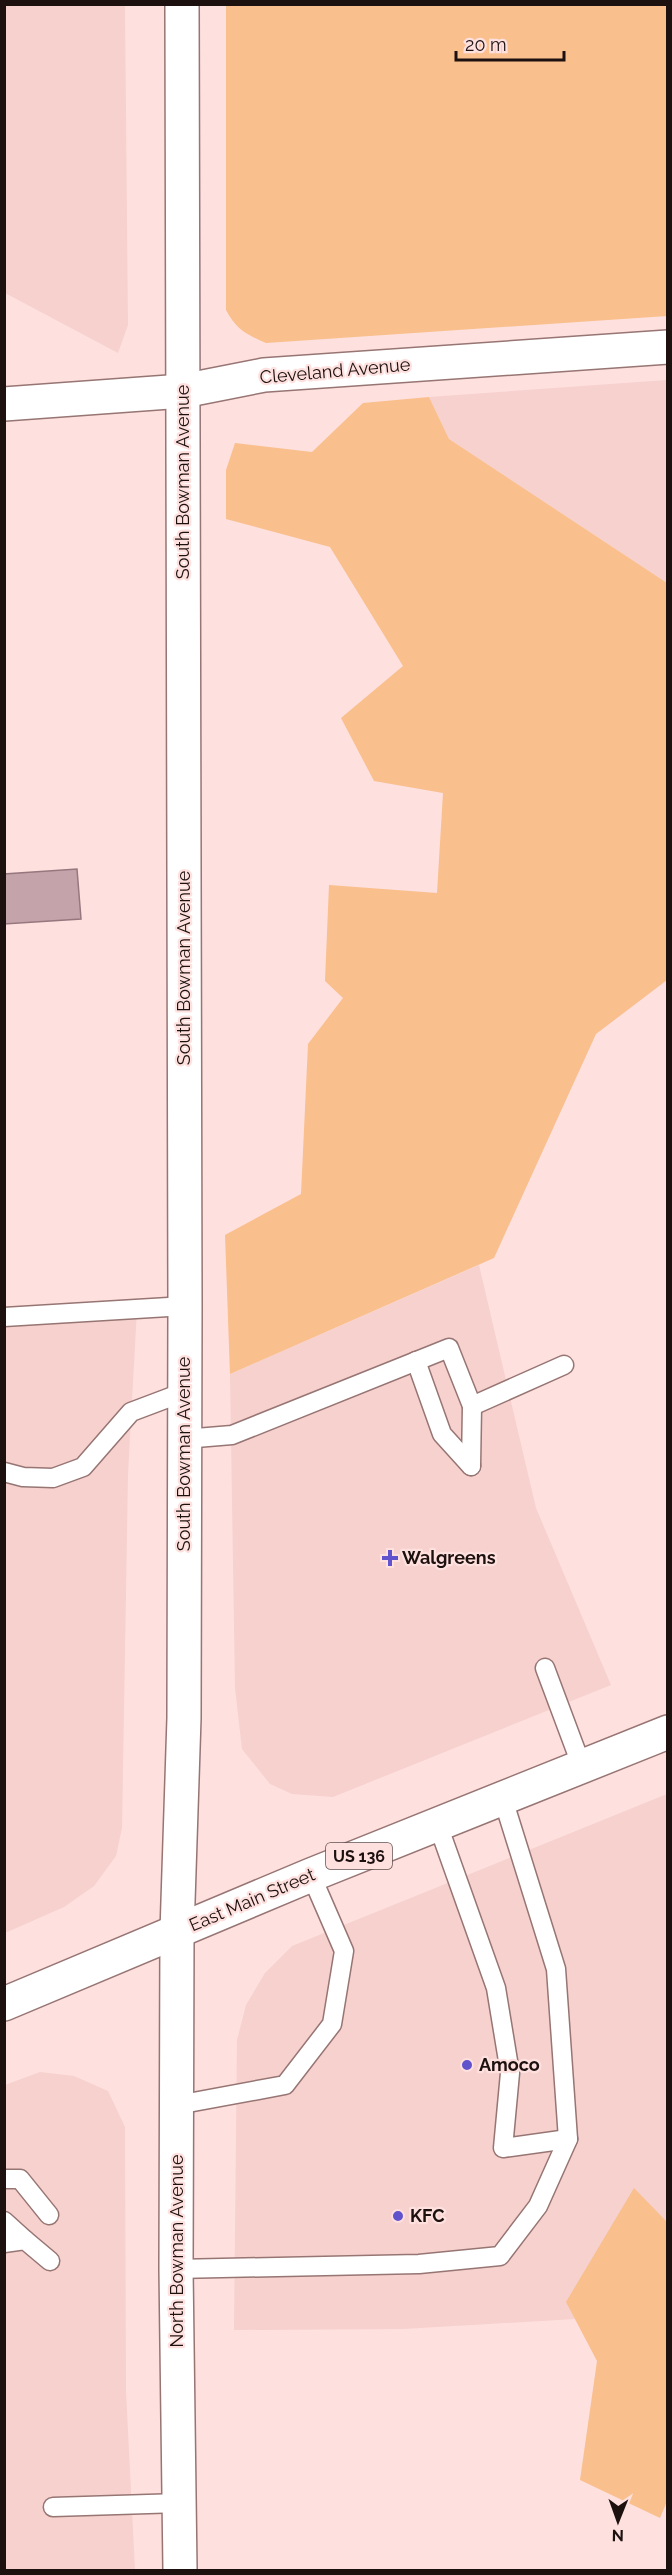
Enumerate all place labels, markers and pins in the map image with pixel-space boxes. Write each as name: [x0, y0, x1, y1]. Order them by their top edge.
place label: Walgreens: [402, 1547, 496, 1568]
marker: Walgreens: [383, 1551, 397, 1565]
place label: Amoco: [479, 2054, 540, 2075]
marker: Amoco: [460, 2058, 474, 2072]
place label: KFC: [410, 2205, 445, 2226]
marker: KFC: [391, 2209, 405, 2223]

